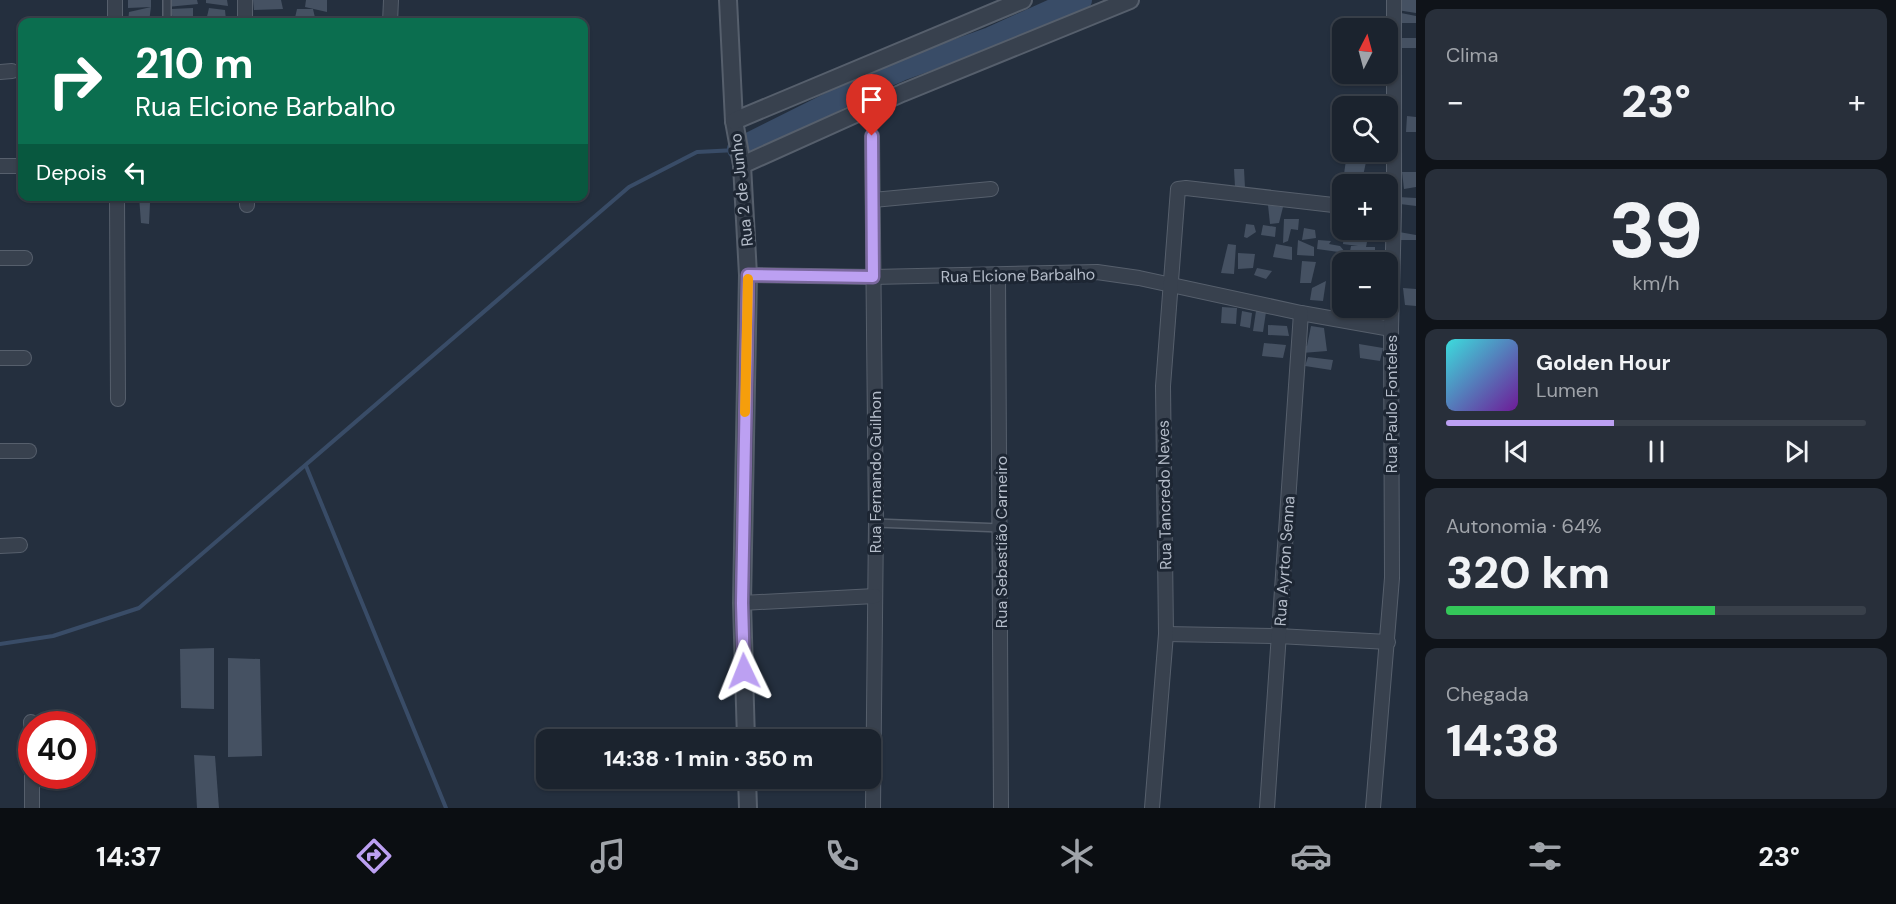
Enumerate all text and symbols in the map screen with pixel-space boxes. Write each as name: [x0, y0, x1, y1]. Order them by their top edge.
north arrow: [1332, 18, 1398, 84]
map controls: [1332, 18, 1398, 318]
text: 210 m: [135, 36, 253, 91]
icon: right: [36, 42, 114, 120]
text: Clima: [1446, 42, 1498, 68]
text: 23°: [1621, 72, 1691, 131]
pin: [846, 74, 897, 136]
text: −: [1446, 80, 1464, 123]
text: +: [1848, 80, 1866, 123]
icon: arrive: [855, 83, 888, 116]
text: Rua Elcione Barbalho: [135, 89, 396, 124]
button: search: [1332, 96, 1398, 162]
street label: Rua 2 de Junho: [725, 132, 758, 248]
icon: left: [119, 156, 152, 189]
text: Depois: [36, 158, 107, 187]
button: +: [1332, 174, 1398, 240]
text: 39: [1609, 180, 1703, 281]
button: −: [1332, 252, 1398, 318]
street label: Rua Elcione Barbalho: [941, 264, 1095, 287]
text: km/h: [1632, 270, 1680, 296]
street label: Rua Paulo Fonteles: [1381, 335, 1402, 473]
text: Golden Hour: [1536, 348, 1671, 377]
text: Lumen: [1536, 377, 1599, 403]
street label: Rua Fernando Guilhon: [865, 391, 886, 553]
street label: Rua Tancredo Neves: [1153, 420, 1176, 570]
icon: previous: [1500, 435, 1533, 468]
icon: pause: [1640, 435, 1673, 468]
icon: next: [1780, 435, 1813, 468]
street label: Rua Sebastião Carneiro: [991, 456, 1012, 628]
street label: Rua Ayrton Senna: [1269, 495, 1300, 627]
text: Autonomia · 64%: [1446, 513, 1602, 539]
text: 320 km: [1446, 543, 1610, 602]
position arrow: [712, 639, 776, 703]
text: Chegada: [1446, 681, 1529, 707]
speed limit sign: 40: [18, 711, 96, 789]
text: 14:38: [1446, 711, 1560, 770]
text: 14:38 · 1 min · 350 m: [604, 744, 813, 773]
icon: directions: [353, 835, 395, 877]
icon: music: [587, 835, 629, 877]
icon: phone: [821, 835, 863, 877]
icon: climate: [1056, 835, 1098, 877]
icon: car: [1290, 835, 1332, 877]
icon: filters: [1524, 835, 1566, 877]
text: 14:37: [96, 839, 161, 874]
text: 23°: [1758, 839, 1800, 874]

